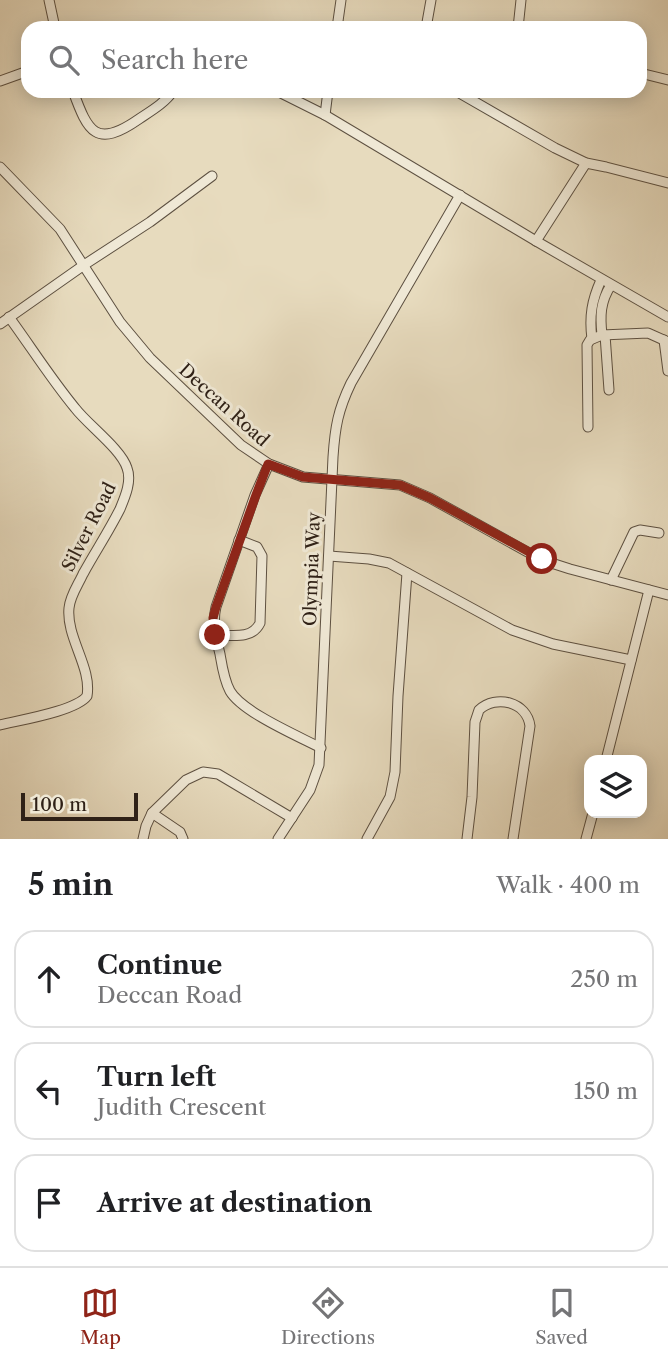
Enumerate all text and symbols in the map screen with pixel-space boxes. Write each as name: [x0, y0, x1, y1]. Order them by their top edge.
search box: [21, 21, 647, 98]
icon: search: [45, 41, 83, 79]
text: Search here: [101, 44, 248, 76]
street label: Deccan Road: [174, 359, 274, 451]
street label: Silver Road: [57, 479, 121, 575]
street label: Olympia Way: [299, 511, 325, 626]
route start: [526, 543, 557, 574]
route end: [199, 619, 230, 650]
map controls: [584, 755, 647, 818]
button: layers: [584, 755, 647, 818]
scale bar: [21, 790, 138, 822]
text: 100 m: [32, 793, 87, 816]
text: 5 min: [28, 866, 113, 903]
text: Walk · 400 m: [496, 871, 640, 899]
text: Continue: [97, 949, 222, 981]
icon: ahead: [30, 960, 68, 998]
text: 250 m: [570, 965, 638, 993]
text: Deccan Road: [97, 981, 242, 1009]
text: Turn left: [97, 1061, 216, 1093]
icon: left: [30, 1072, 68, 1110]
text: 150 m: [574, 1077, 638, 1105]
text: Judith Crescent: [97, 1093, 266, 1121]
icon: arrive: [30, 1184, 68, 1222]
text: Arrive at destination: [97, 1187, 372, 1219]
tab: Map: [80, 1284, 121, 1349]
tab: Directions: [281, 1284, 375, 1349]
tab: Saved: [535, 1284, 588, 1349]

